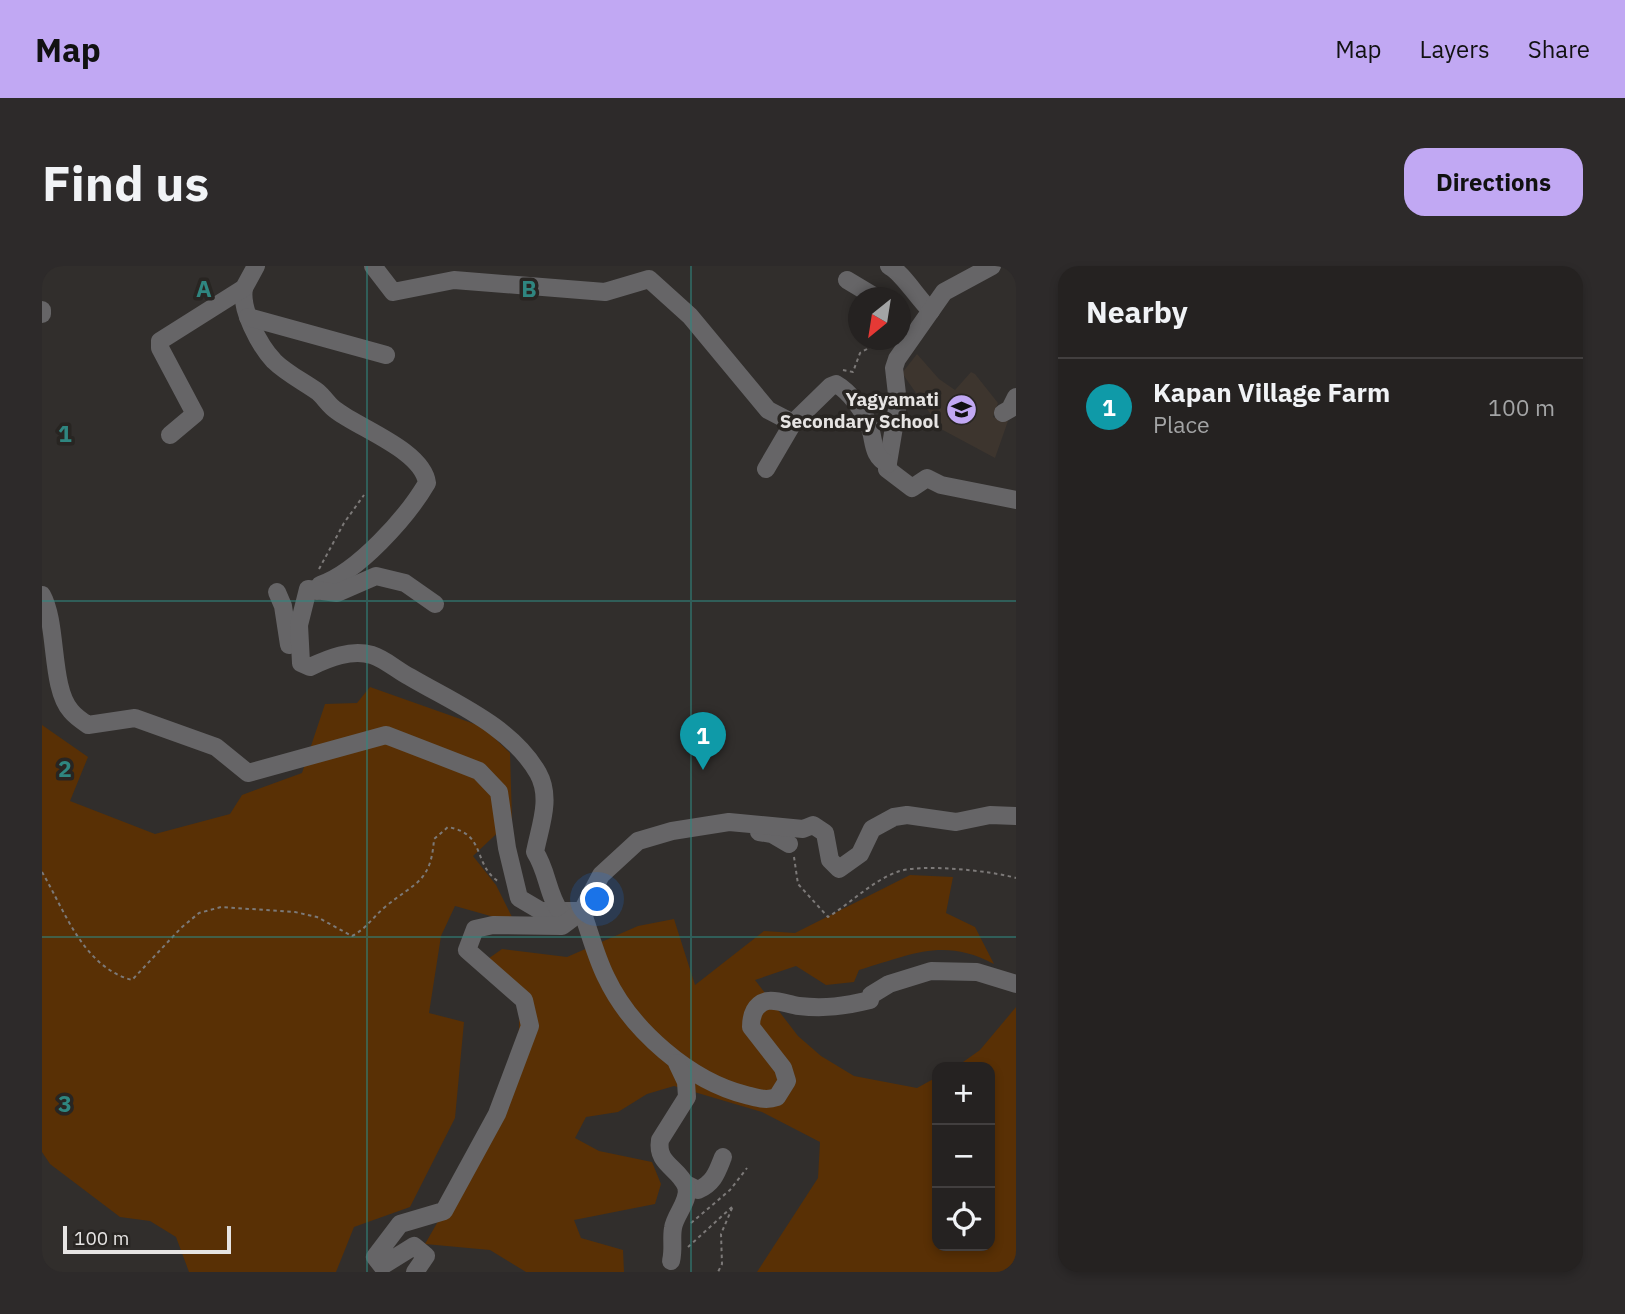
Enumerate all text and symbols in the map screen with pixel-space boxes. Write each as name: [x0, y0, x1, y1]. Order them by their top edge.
text: Map: [35, 28, 101, 71]
text: Map: [1335, 33, 1382, 65]
text: Layers: [1420, 33, 1490, 65]
text: Share: [1528, 33, 1590, 65]
button: Directions: [1404, 148, 1583, 216]
text: Find us: [42, 151, 209, 214]
text: A: [196, 273, 212, 303]
text: B: [521, 273, 537, 303]
north arrow: [848, 287, 911, 350]
text: Nearby: [1086, 292, 1188, 331]
text: Kapan Village Farm: [1153, 375, 1390, 409]
place label: Yagyamati Secondary School: [780, 387, 939, 433]
text: 1: [1102, 392, 1116, 422]
text: 100 m: [1488, 392, 1555, 422]
school or university icon: Yagyamati Secondary School: [945, 393, 979, 427]
text: Place: [1153, 409, 1210, 439]
text: 1: [58, 418, 72, 448]
pin: 1: [680, 712, 726, 770]
text: 2: [58, 753, 72, 783]
your location: [580, 882, 614, 916]
map controls: [932, 1062, 995, 1251]
button: +: [932, 1062, 995, 1125]
text: 3: [58, 1088, 72, 1118]
button: −: [932, 1125, 995, 1188]
button: locate: [932, 1188, 995, 1251]
scale bar: [63, 1223, 231, 1255]
text: 100 m: [74, 1226, 129, 1250]

